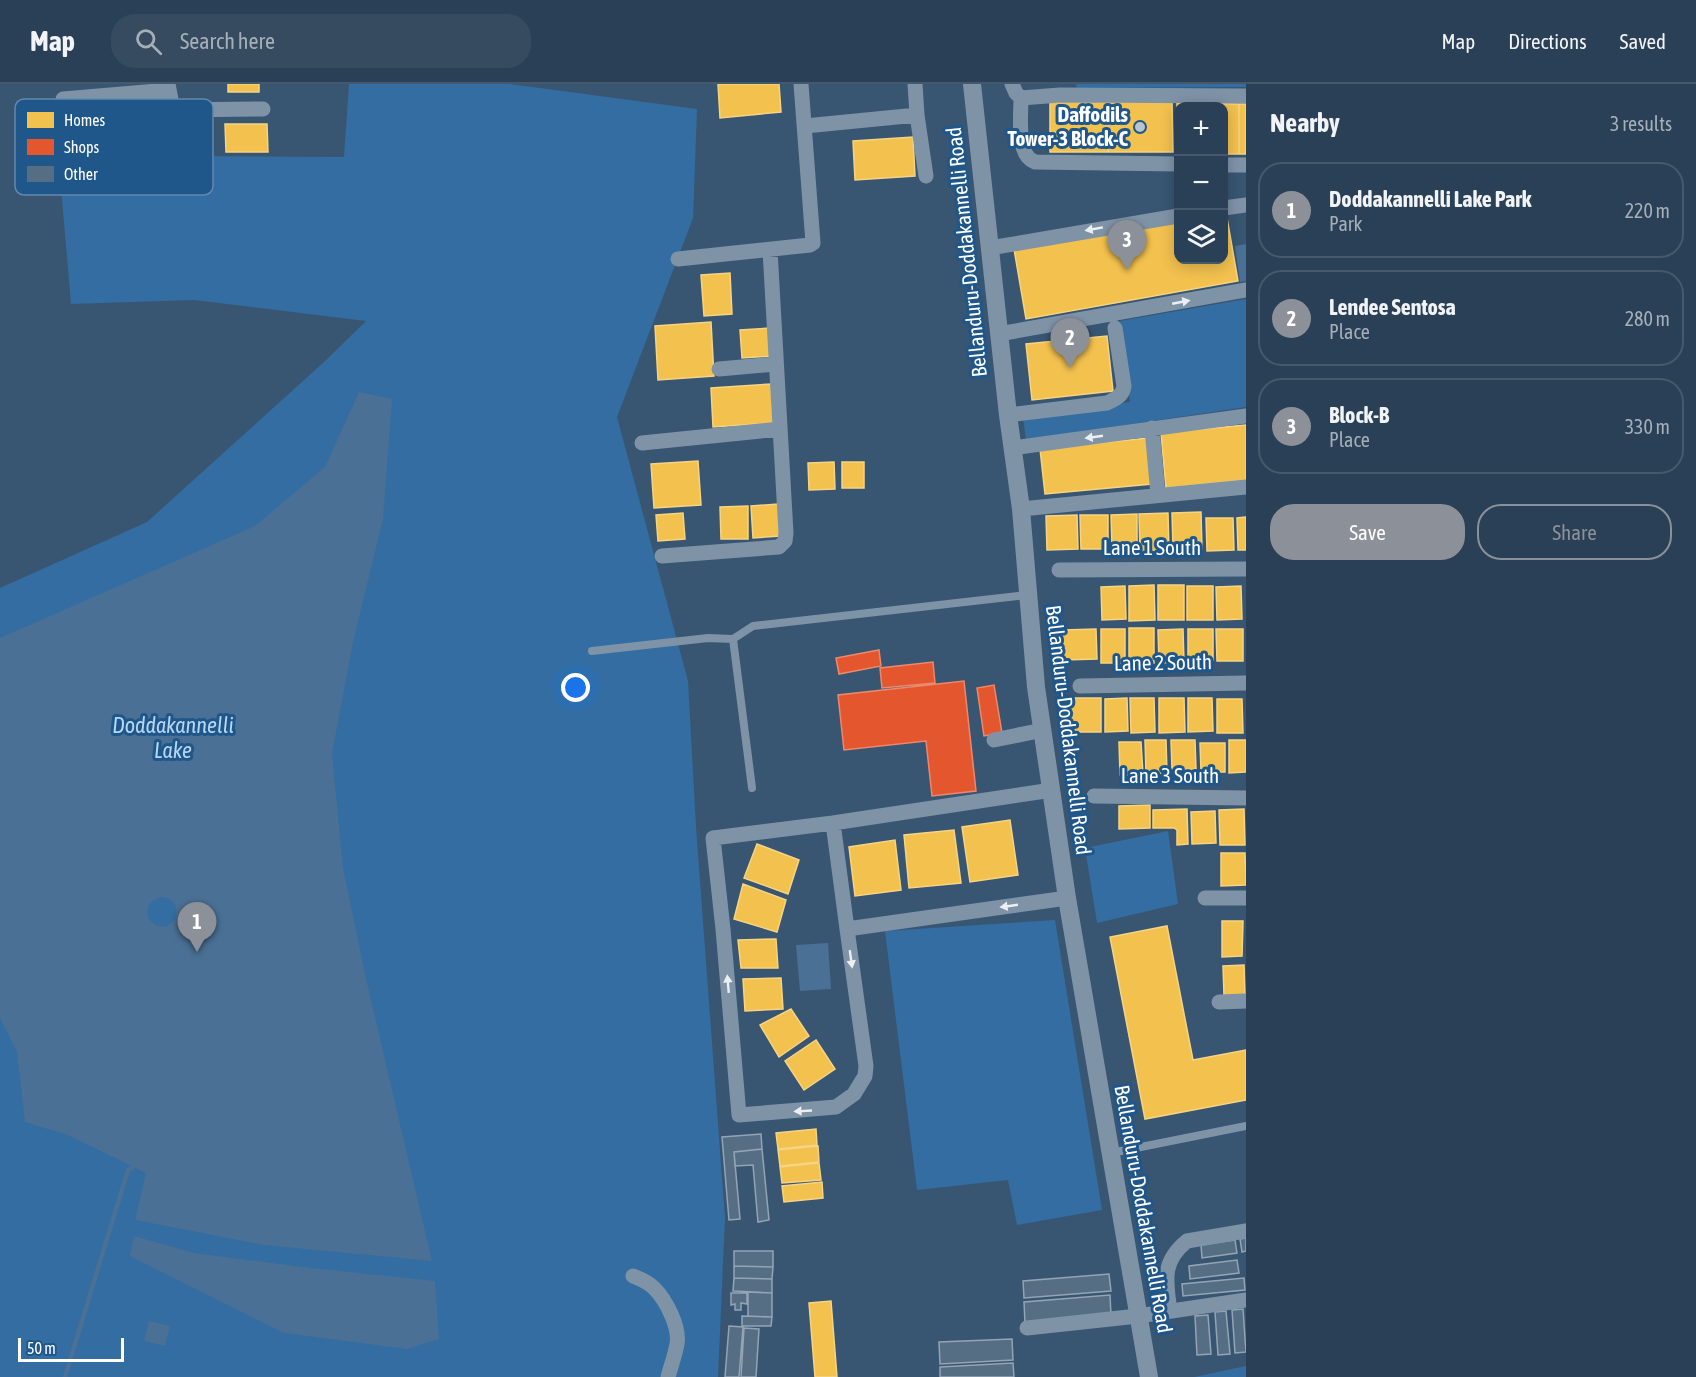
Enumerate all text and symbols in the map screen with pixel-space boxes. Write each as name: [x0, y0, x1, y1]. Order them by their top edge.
search box: [111, 14, 531, 68]
text: Map: [30, 25, 75, 57]
icon: search: [132, 25, 165, 58]
text: Search here: [180, 28, 275, 54]
text: Map: [1441, 29, 1475, 53]
text: Directions: [1508, 29, 1587, 53]
text: Saved: [1620, 29, 1666, 53]
legend: [15, 99, 213, 195]
place label: Daffodils Tower-3 Block-C: [1007, 102, 1129, 150]
map controls: [1174, 102, 1228, 264]
button: +: [1174, 102, 1228, 156]
text: Nearby: [1270, 108, 1340, 138]
text: Homes: [64, 111, 106, 129]
text: 3 results: [1610, 112, 1672, 135]
marker: Daffodils Tower-3 Block-C: [1133, 120, 1147, 134]
street label: Bellanduru-Doddakannelli Road: [941, 126, 991, 378]
text: Shops: [64, 138, 100, 157]
button: −: [1174, 156, 1228, 210]
text: Other: [64, 165, 98, 183]
text: Doddakannelli Lake Park: [1329, 186, 1531, 212]
text: 1: [1287, 199, 1296, 222]
text: 220 m: [1625, 199, 1670, 222]
button: layers: [1174, 210, 1228, 264]
text: Park: [1329, 212, 1362, 235]
pin: 3: [1108, 220, 1146, 270]
one-way arrow: [1085, 225, 1104, 234]
text: Lendee Sentosa: [1329, 294, 1456, 320]
one-way arrow: [1171, 297, 1190, 306]
text: 2: [1287, 307, 1296, 330]
text: 280 m: [1625, 307, 1670, 330]
pin: 2: [1050, 318, 1090, 368]
text: Place: [1329, 320, 1370, 343]
text: Block-B: [1329, 402, 1389, 428]
text: 3: [1287, 415, 1296, 438]
text: 330 m: [1625, 415, 1670, 438]
text: Place: [1329, 428, 1370, 451]
one-way arrow: [1084, 432, 1103, 441]
button: Save: [1270, 504, 1465, 560]
button: Share: [1477, 504, 1672, 560]
street label: Lane 1 South: [1103, 535, 1201, 559]
street label: Bellanduru-Doddakannelli Road: [1042, 604, 1096, 856]
street label: Lane 2 South: [1114, 649, 1212, 675]
your location: [561, 673, 590, 702]
water label: Doddakannelli Lake: [112, 712, 234, 763]
street label: Lane 3 South: [1121, 763, 1219, 787]
one-way arrow: [1000, 901, 1019, 910]
pin: 1: [178, 902, 216, 952]
one-way arrow: [846, 950, 855, 969]
one-way arrow: [723, 975, 733, 994]
street label: Bellanduru-Doddakannelli Road: [1110, 1083, 1178, 1335]
one-way arrow: [793, 1106, 812, 1115]
scale bar: [18, 1335, 124, 1362]
text: 50 m: [27, 1339, 56, 1357]

